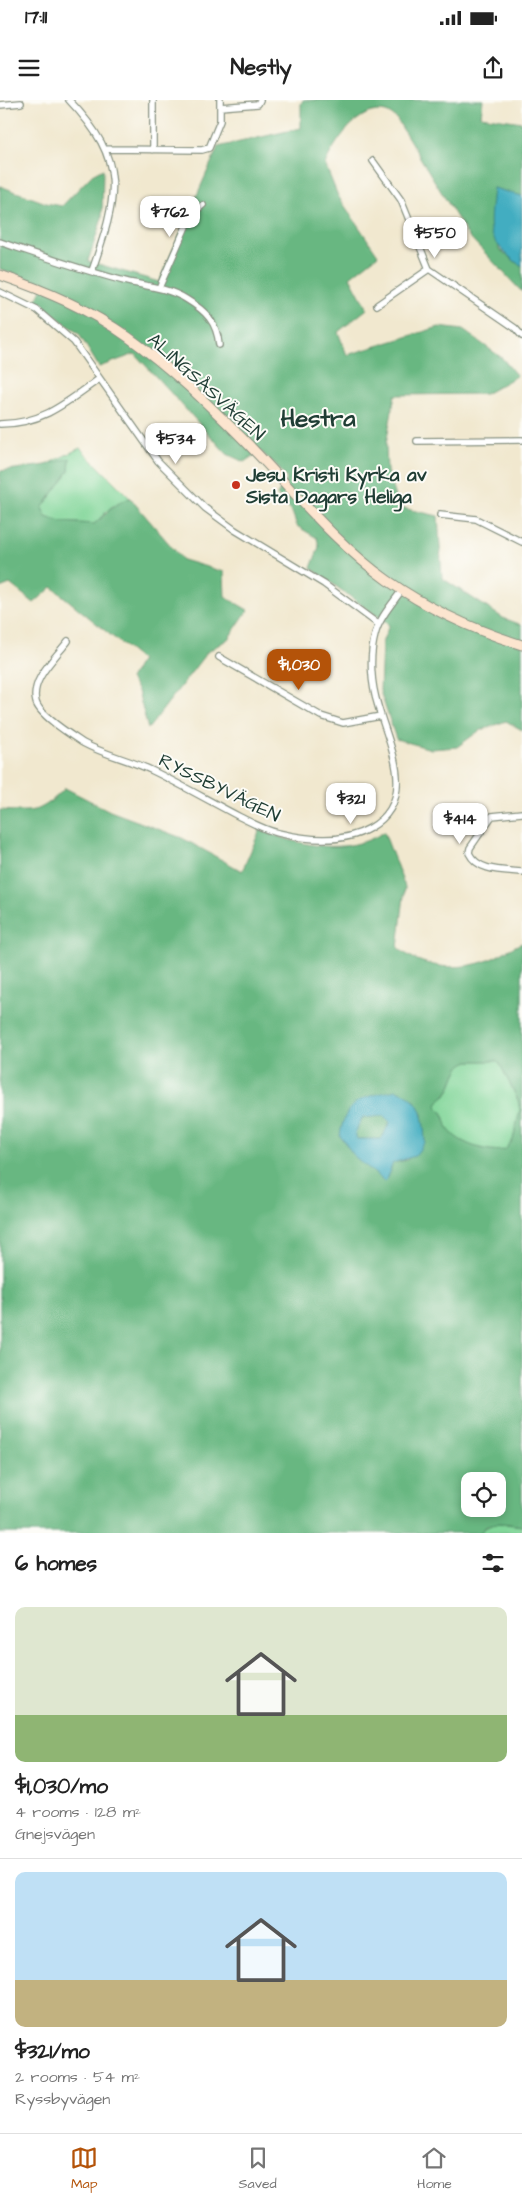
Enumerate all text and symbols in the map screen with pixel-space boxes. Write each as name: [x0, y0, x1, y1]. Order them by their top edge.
text: 17:11: [25, 4, 47, 31]
text: Nestly: [230, 52, 292, 83]
icon: menu: [15, 54, 43, 82]
icon: share: [479, 54, 507, 82]
pin: $762: [140, 196, 200, 238]
text: $762: [151, 201, 189, 223]
pin: $550: [405, 216, 465, 259]
text: $550: [414, 222, 456, 244]
street label: ALINGSÅSVÄGEN: [141, 327, 271, 447]
district label: Hestra: [281, 402, 356, 436]
pin: $534: [146, 422, 206, 465]
text: $534: [156, 428, 196, 450]
place label: Jesu Kristi Kyrka av Sista Dagars Heliga: [245, 462, 427, 512]
marker: Jesu Kristi Kyrka av Sista Dagars Heliga: [230, 479, 242, 491]
pin: $1,030: [258, 648, 340, 691]
text: $1,030: [278, 654, 320, 676]
street label: RYSSBYVÄGEN: [154, 747, 285, 829]
pin: $321: [321, 782, 381, 825]
text: $321: [337, 788, 365, 810]
pin: $414: [430, 802, 490, 845]
text: $414: [444, 808, 476, 830]
map controls: [461, 1472, 506, 1517]
button: locate: [461, 1472, 506, 1517]
text: 6 homes: [15, 1549, 97, 1578]
icon: filters: [479, 1549, 507, 1577]
icon: home: [216, 1639, 306, 1729]
text: $1,030/mo: [15, 1772, 108, 1801]
text: 4 rooms · 128 m²: [15, 1801, 141, 1823]
text: Gnejsvägen: [15, 1823, 95, 1845]
icon: home: [216, 1905, 306, 1995]
text: $321/mo: [15, 2037, 90, 2066]
text: 2 rooms · 54 m²: [15, 2066, 140, 2088]
text: Ryssbyvägen: [15, 2088, 110, 2110]
tab: Map: [70, 2144, 98, 2194]
tab: Saved: [239, 2144, 277, 2194]
tab: Home: [417, 2144, 452, 2194]

